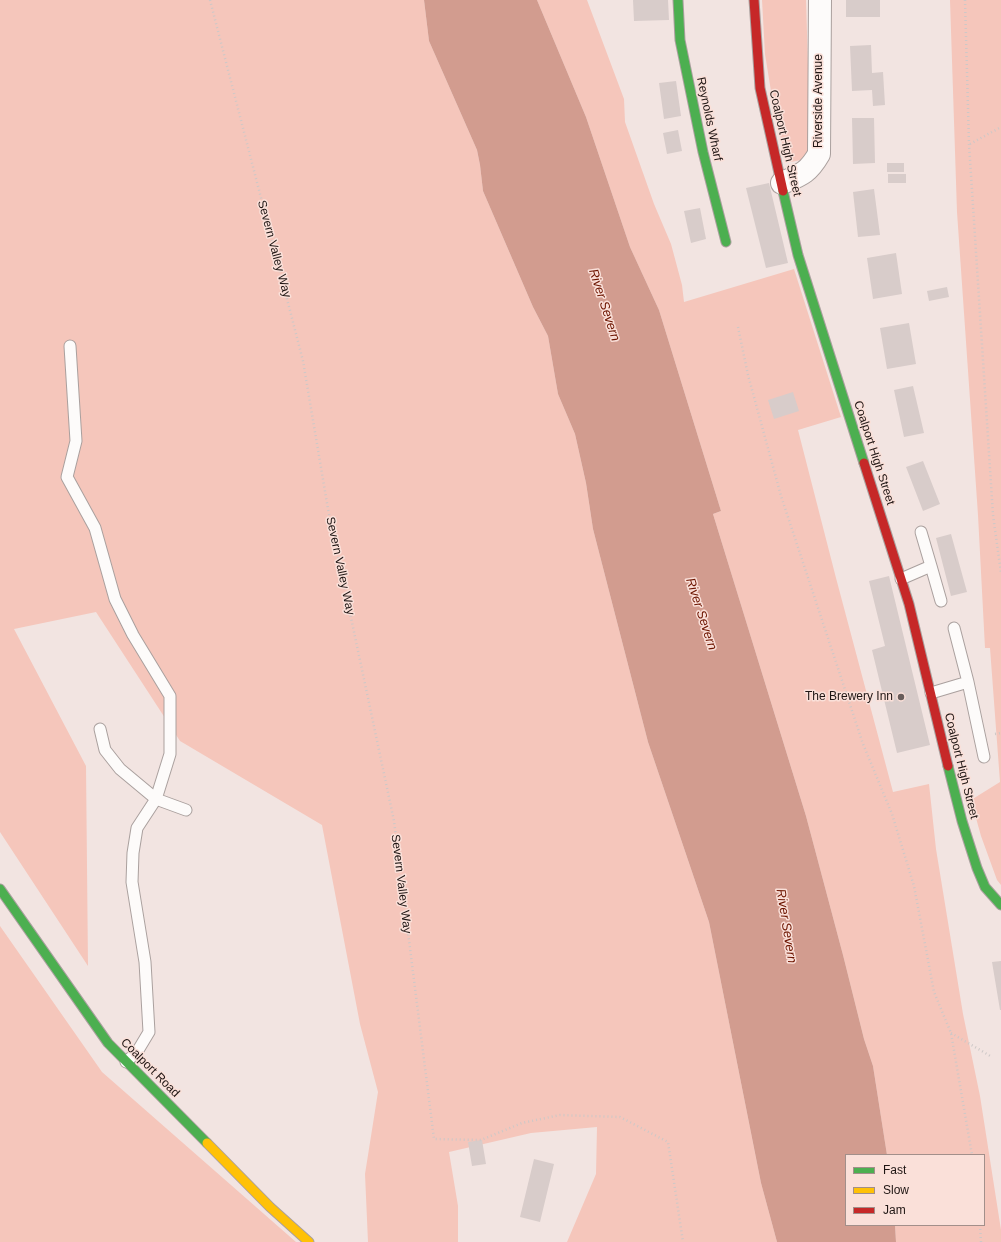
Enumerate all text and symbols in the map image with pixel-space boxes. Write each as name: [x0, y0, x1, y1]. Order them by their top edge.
street label: Riverside Avenue: [812, 54, 826, 148]
street label: Reynolds Wharf: [693, 76, 725, 162]
street label: Coalport High Street: [766, 88, 804, 198]
street label: Severn Valley Way: [254, 199, 294, 299]
water label: River Severn: [585, 267, 623, 343]
street label: Coalport High Street: [850, 399, 898, 507]
street label: Severn Valley Way: [323, 516, 357, 616]
water label: River Severn: [682, 576, 720, 652]
place label: The Brewery Inn: [805, 690, 893, 704]
marker: The Brewery Inn: [896, 692, 906, 702]
street label: Coalport High Street: [941, 712, 981, 820]
street label: Severn Valley Way: [388, 833, 414, 935]
water label: River Severn: [772, 888, 800, 964]
street label: Coalport Road: [118, 1036, 182, 1100]
legend: [845, 1154, 985, 1226]
text: Fast: [883, 1163, 906, 1177]
text: Slow: [883, 1183, 909, 1197]
text: Jam: [883, 1203, 906, 1217]

